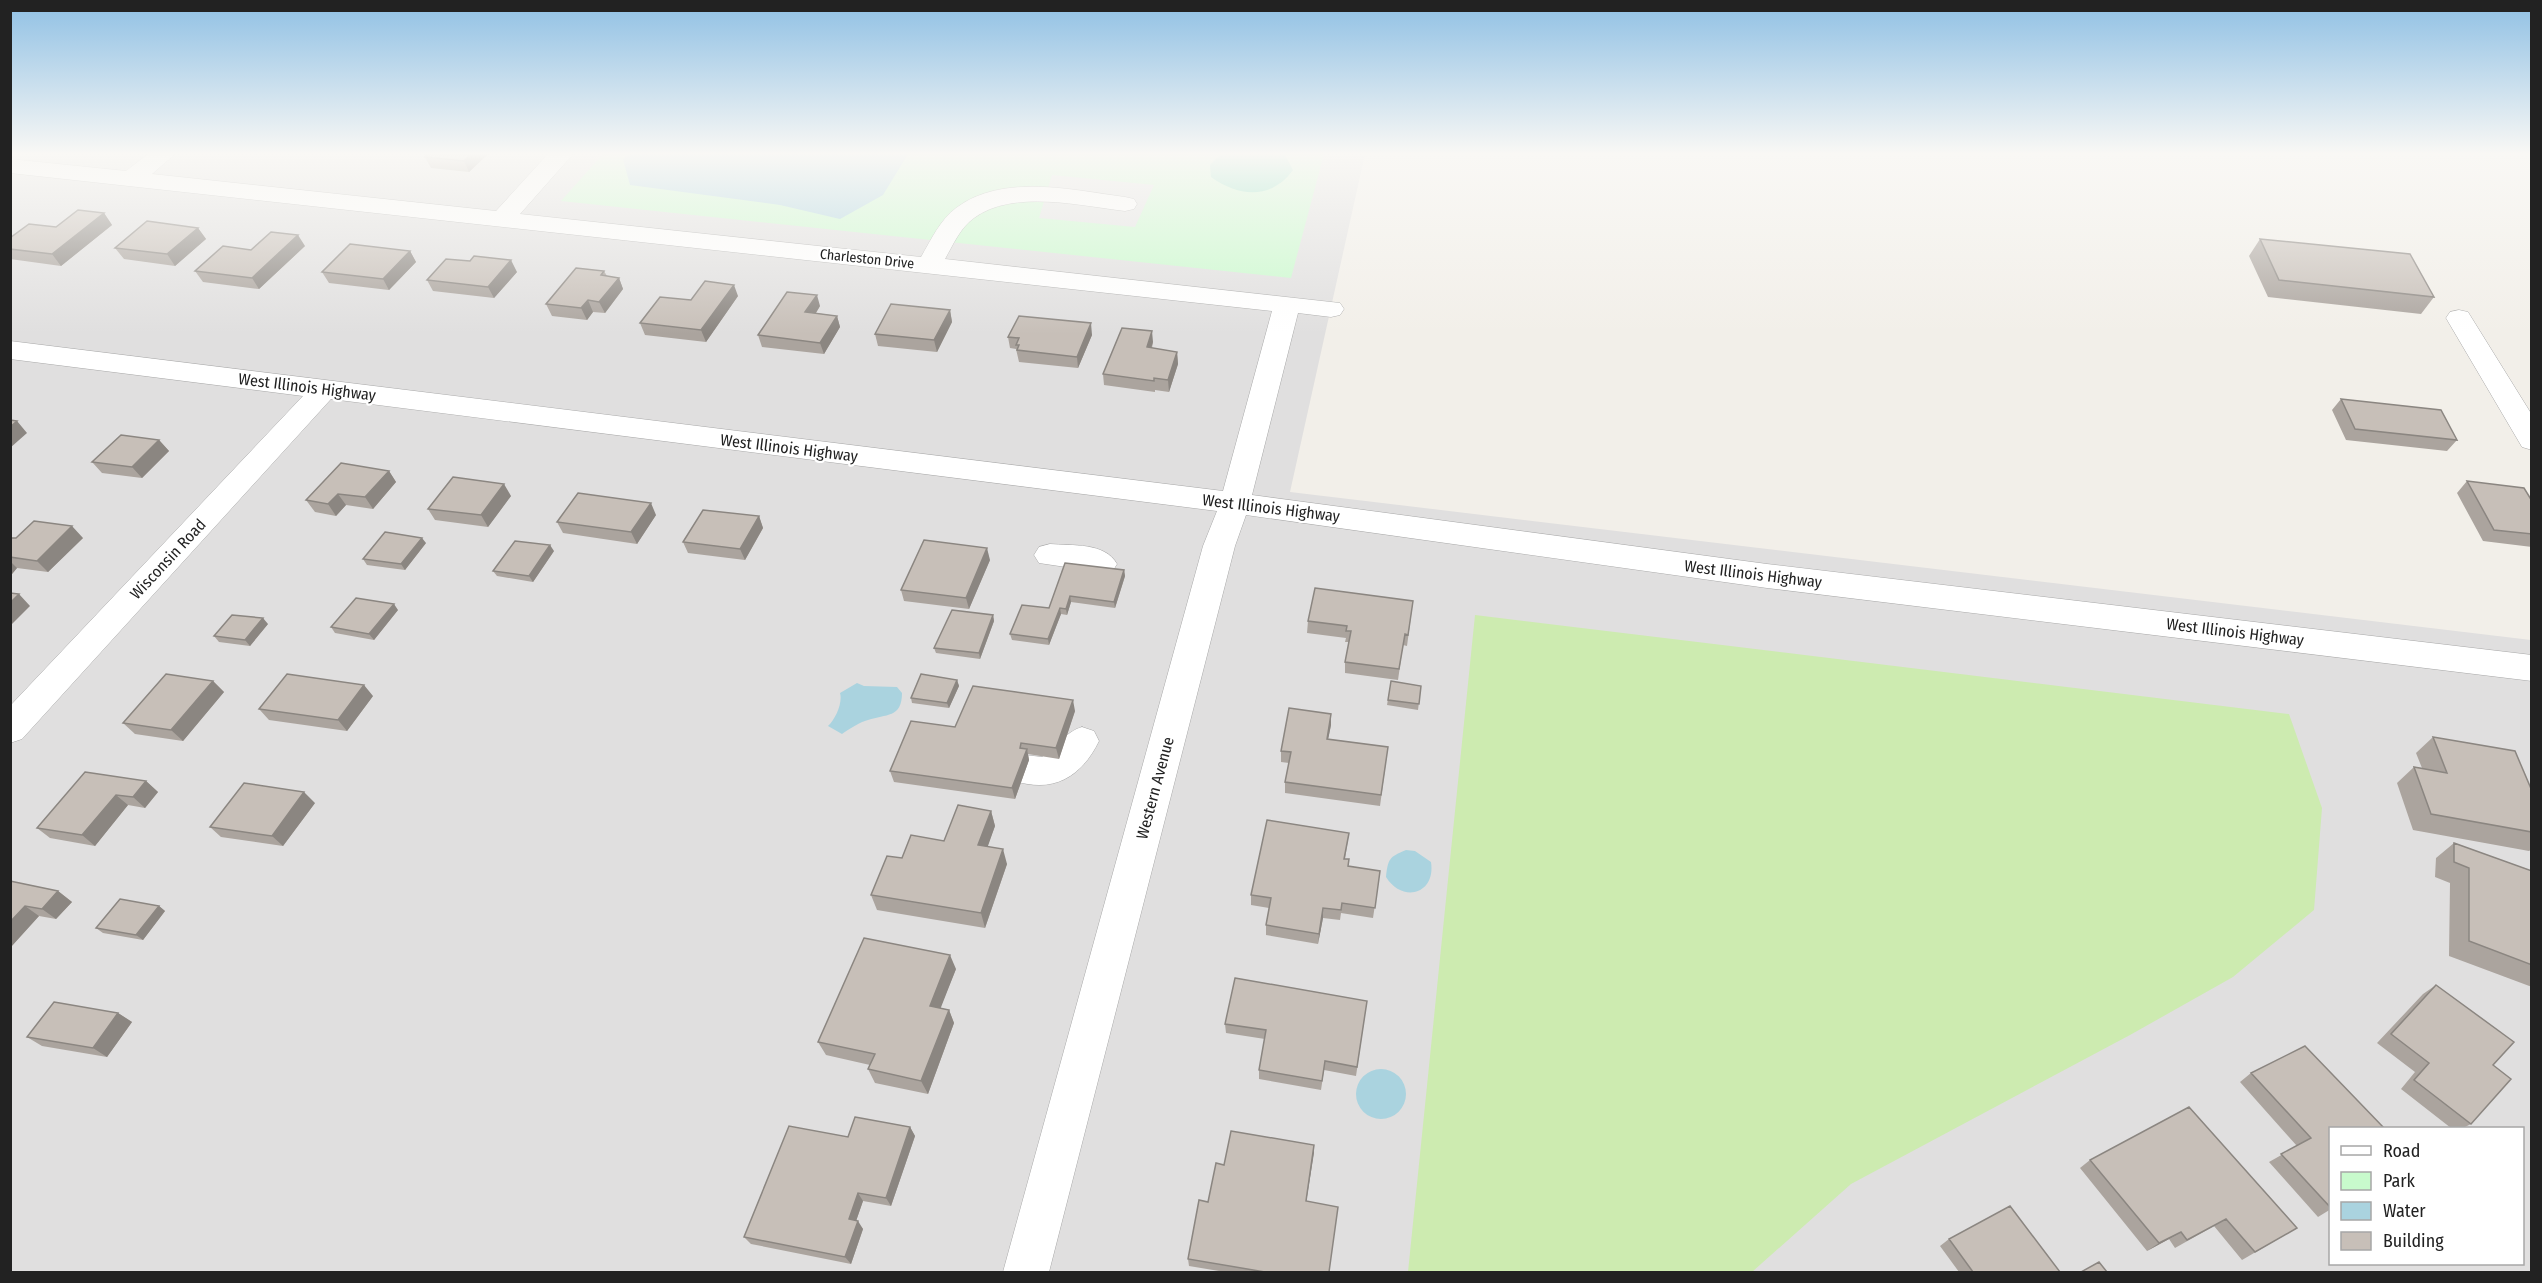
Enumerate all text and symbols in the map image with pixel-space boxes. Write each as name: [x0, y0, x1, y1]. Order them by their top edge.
street label: Charleston Drive: [819, 246, 915, 272]
street label: West Illinois Highway: [237, 369, 378, 405]
street label: West Illinois Highway: [719, 430, 860, 466]
street label: West Illinois Highway: [1201, 490, 1342, 526]
street label: Wisconsin Road: [126, 515, 210, 603]
street label: West Illinois Highway: [1683, 556, 1824, 592]
street label: West Illinois Highway: [2165, 614, 2306, 650]
street label: Western Avenue: [1132, 735, 1178, 841]
legend: [2329, 1127, 2524, 1265]
text: Road: [2383, 1140, 2420, 1162]
text: Park: [2383, 1170, 2416, 1192]
text: Water: [2383, 1200, 2426, 1222]
text: Building: [2383, 1230, 2444, 1252]

